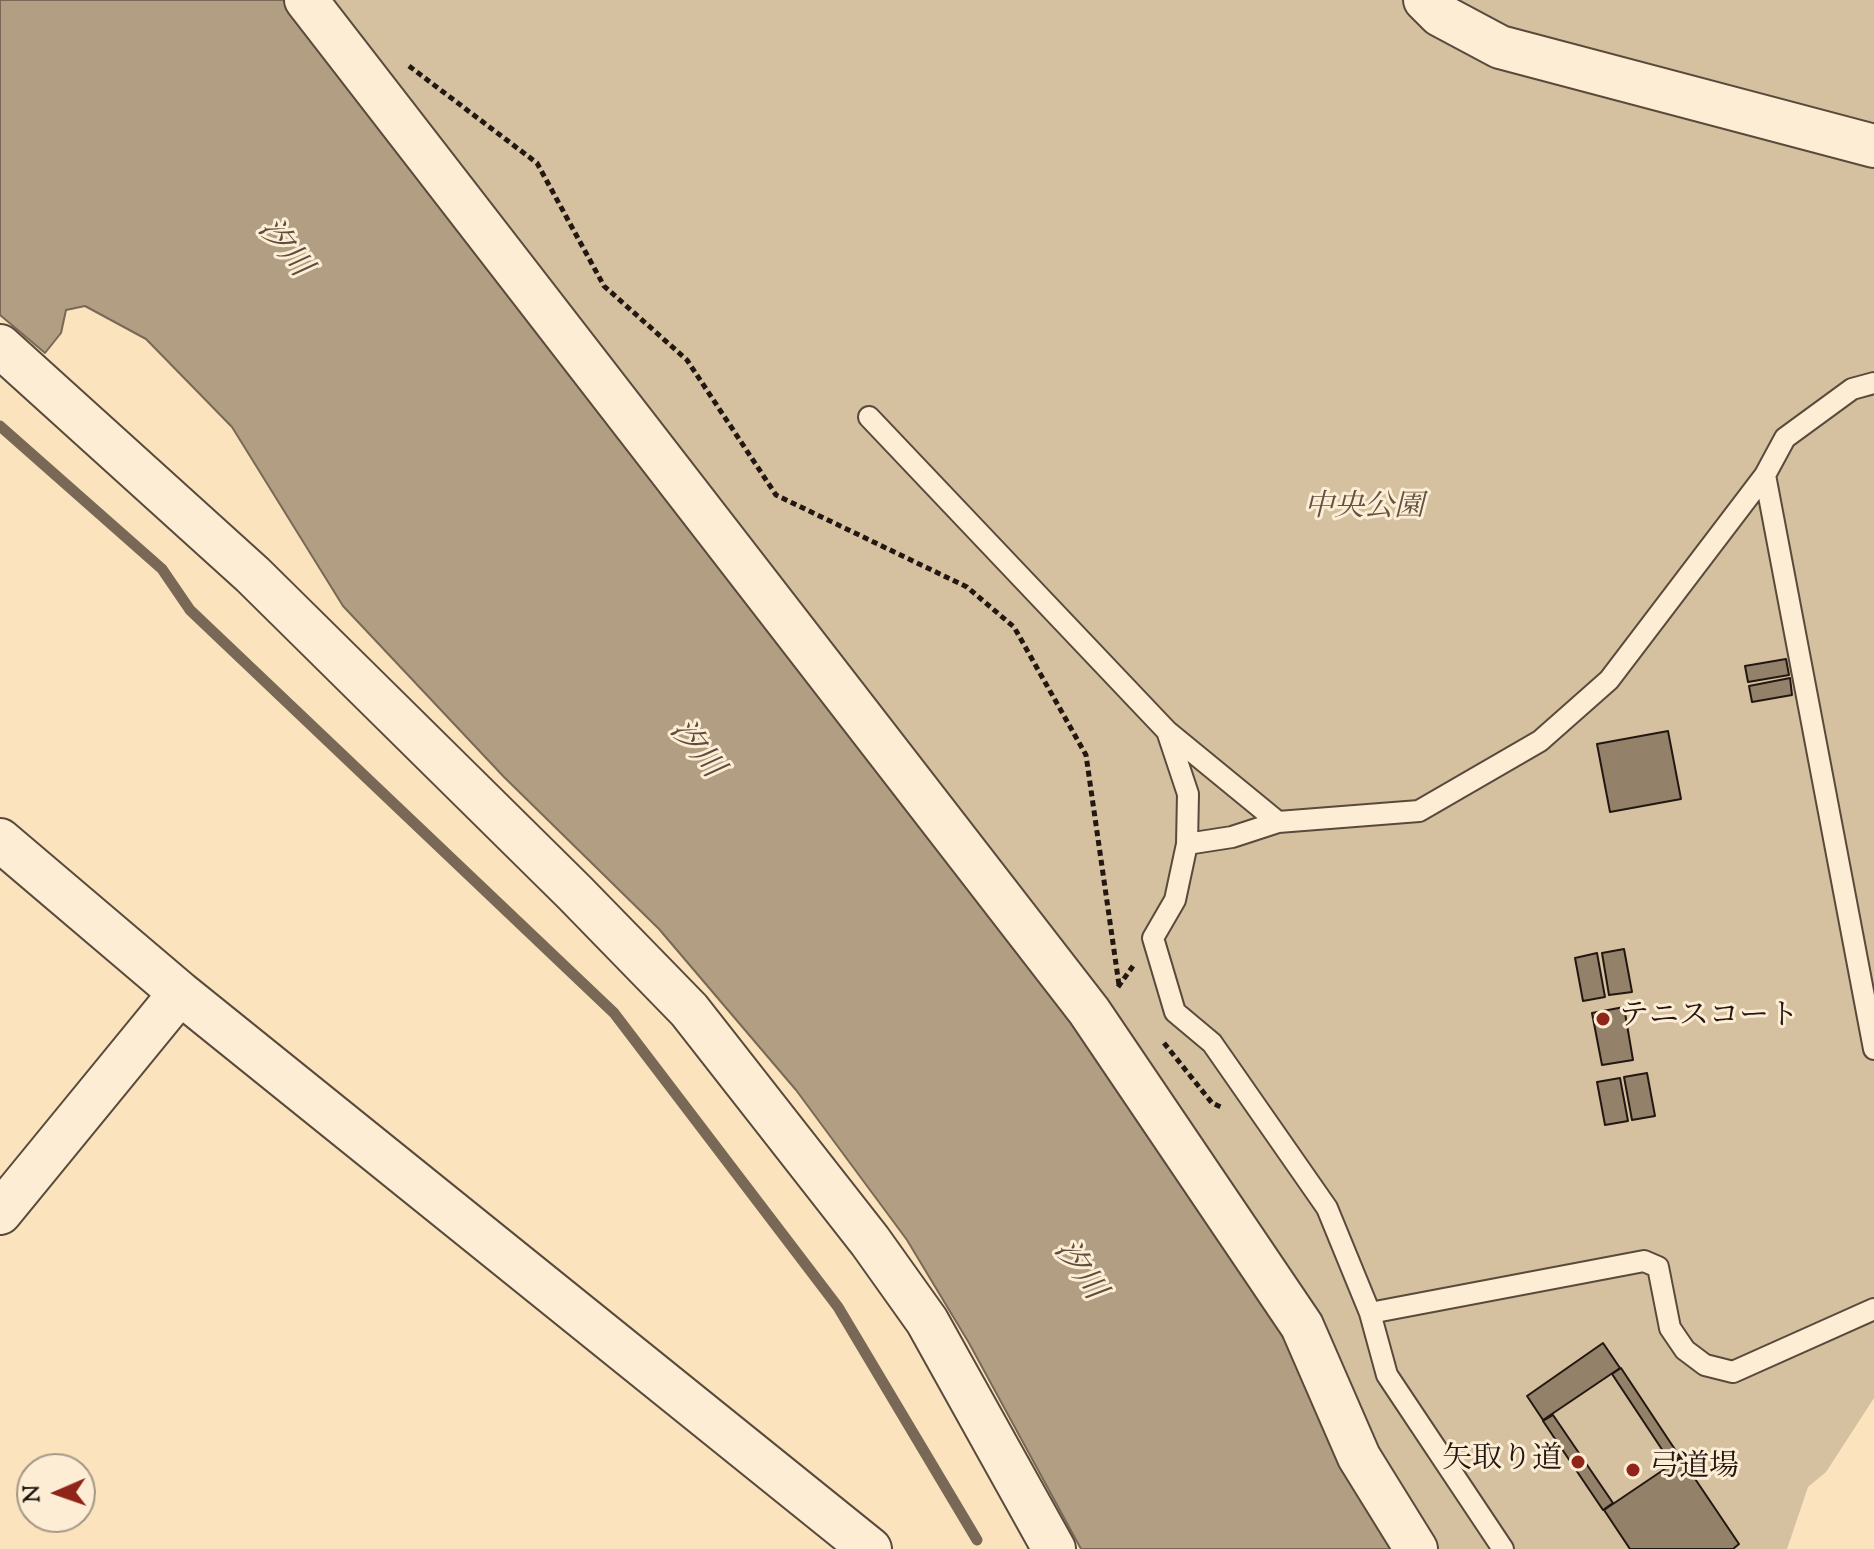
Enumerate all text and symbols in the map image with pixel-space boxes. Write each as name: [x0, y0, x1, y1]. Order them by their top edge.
water label: 汐川: [247, 213, 317, 287]
park label: 中央公園: [1304, 492, 1424, 528]
water label: 汐川: [659, 714, 729, 788]
place label: テニスコート: [1619, 1001, 1799, 1037]
marker: テニスコート: [1594, 1010, 1612, 1028]
water label: 汐川: [1043, 1235, 1111, 1309]
place label: 矢取り道: [1442, 1444, 1562, 1480]
place label: 弓道場: [1649, 1452, 1739, 1488]
north arrow: [16, 1453, 96, 1533]
marker: 矢取り道: [1569, 1453, 1587, 1471]
marker: 弓道場: [1624, 1461, 1642, 1479]
text: N: [18, 1484, 50, 1503]

